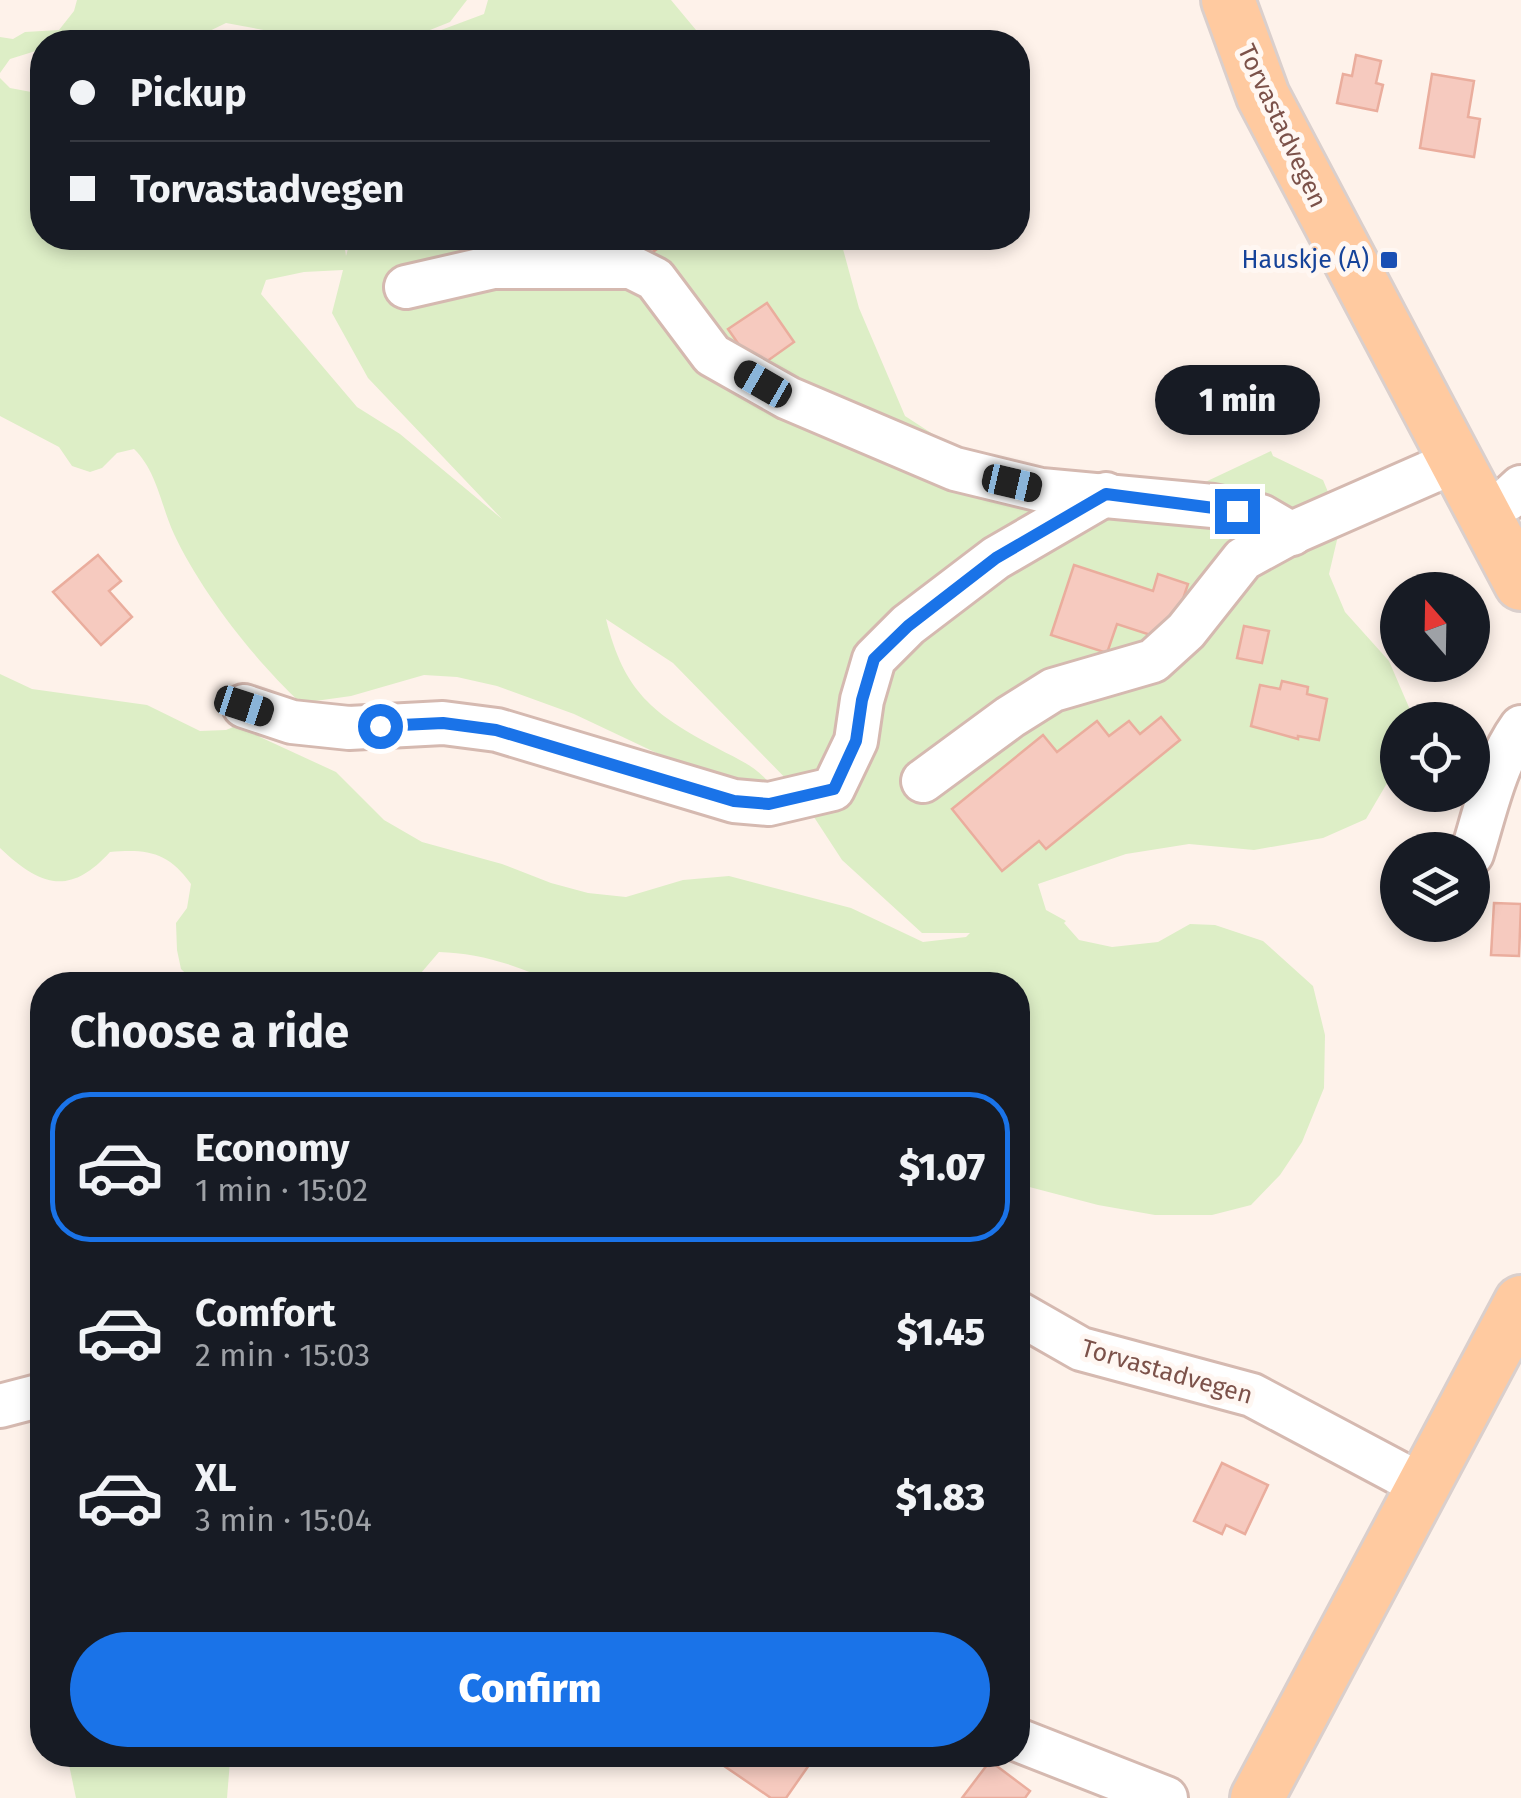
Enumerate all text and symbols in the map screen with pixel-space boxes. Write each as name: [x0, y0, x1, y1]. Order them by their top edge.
street label: Torvastadvegen: [1231, 40, 1333, 212]
text: Pickup: [130, 70, 247, 116]
text: Torvastadvegen: [130, 166, 404, 212]
place label: Hauskje (A): [1242, 245, 1369, 275]
marker: Hauskje (A): [1378, 249, 1400, 271]
car: [730, 356, 796, 412]
callout: 1 min: [1154, 366, 1320, 436]
text: 1 min: [1199, 381, 1276, 419]
car: [979, 462, 1045, 504]
route end: [1215, 489, 1260, 534]
north arrow: [1380, 572, 1490, 682]
map controls: [1380, 572, 1490, 942]
car: [211, 682, 277, 730]
button: locate: [1380, 702, 1490, 812]
route start: [358, 704, 403, 749]
button: layers: [1380, 832, 1490, 942]
text: Choose a ride: [70, 1005, 349, 1059]
icon: car: [75, 1122, 165, 1212]
text: Economy: [195, 1125, 350, 1171]
text: $1.07: [899, 1144, 985, 1190]
text: 1 min · 15:02: [195, 1171, 368, 1209]
icon: car: [75, 1287, 165, 1377]
text: Comfort: [195, 1290, 336, 1336]
text: $1.45: [897, 1309, 985, 1355]
street label: Torvastadvegen: [1078, 1333, 1256, 1411]
text: 2 min · 15:03: [195, 1336, 370, 1374]
icon: car: [75, 1452, 165, 1542]
text: XL: [195, 1455, 237, 1501]
text: $1.83: [896, 1474, 985, 1520]
text: 3 min · 15:04: [195, 1501, 372, 1539]
button: Confirm: [70, 1632, 990, 1747]

